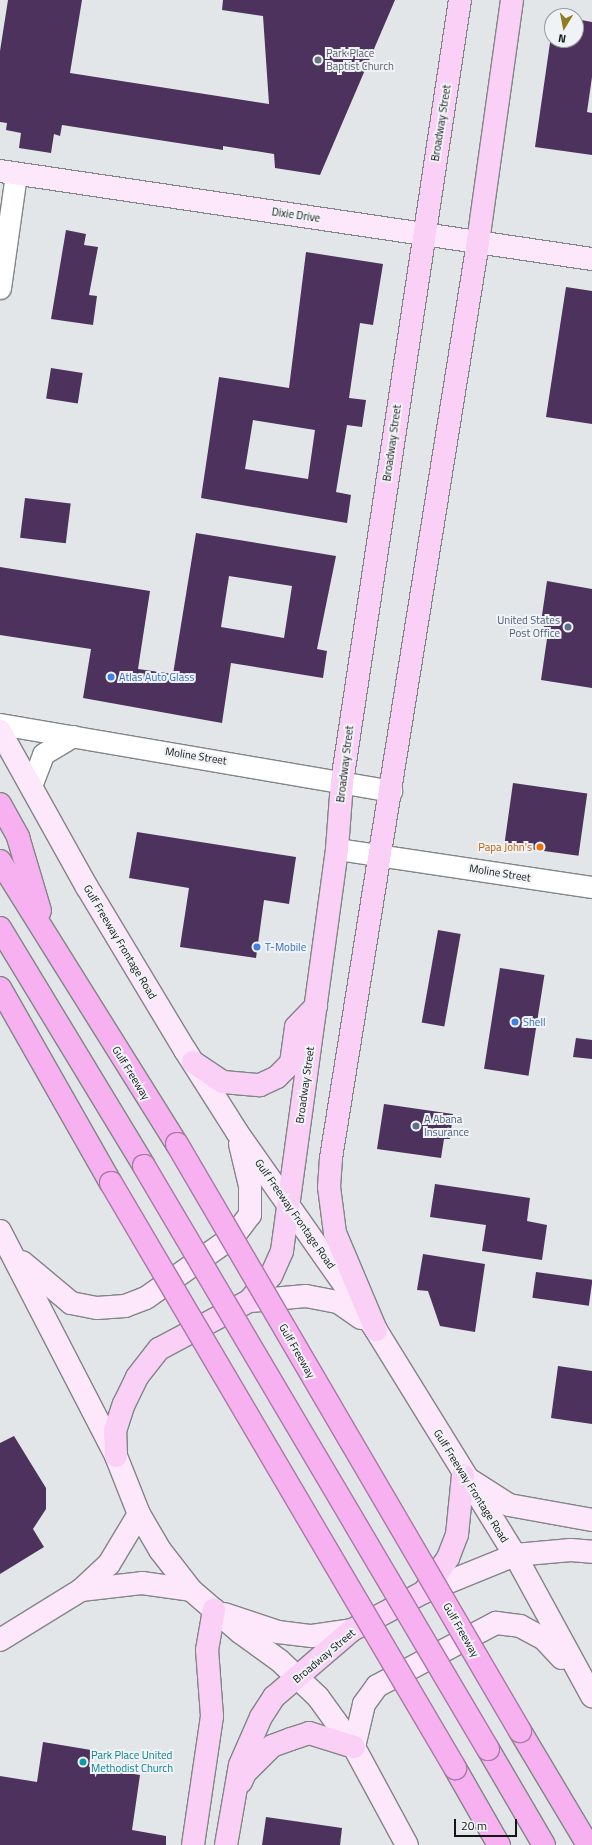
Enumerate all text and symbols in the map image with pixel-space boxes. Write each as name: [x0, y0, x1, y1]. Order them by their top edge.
north arrow: [544, 8, 584, 48]
text: N: [557, 30, 567, 47]
place label: Park Place Baptist Church: [326, 47, 394, 73]
marker: Park Place Baptist Church: [313, 55, 323, 65]
street label: Broadway Street: [428, 84, 454, 162]
street label: Dixie Drive: [271, 205, 321, 225]
street label: Broadway Street: [380, 404, 404, 482]
place label: United States Post Office: [497, 614, 560, 640]
marker: United States Post Office: [563, 622, 573, 632]
place label: Atlas Auto Glass: [119, 670, 194, 684]
marker: Atlas Auto Glass: [106, 672, 116, 682]
street label: Broadway Street: [334, 725, 356, 803]
street label: Moline Street: [164, 745, 228, 767]
place label: Papa John's: [478, 840, 532, 854]
marker: Papa John's: [535, 842, 545, 852]
street label: Moline Street: [468, 862, 532, 884]
street label: Gulf Freeway Frontage Road: [81, 883, 159, 1001]
place label: T-Mobile: [265, 940, 306, 954]
marker: T-Mobile: [252, 942, 262, 952]
place label: Shell: [523, 1015, 546, 1029]
marker: Shell: [510, 1017, 520, 1027]
street label: Gulf Freeway: [109, 1044, 153, 1102]
street label: Broadway Street: [293, 1046, 317, 1124]
place label: A Abana Insurance: [424, 1113, 469, 1139]
marker: A Abana Insurance: [411, 1121, 421, 1131]
street label: Gulf Freeway Frontage Road: [252, 1157, 338, 1271]
street label: Gulf Freeway: [276, 1321, 318, 1381]
street label: Gulf Freeway Frontage Road: [431, 1427, 511, 1545]
street label: Gulf Freeway: [440, 1600, 482, 1660]
street label: Broadway Street: [290, 1626, 358, 1686]
place label: Park Place United Methodist Church: [91, 1749, 173, 1775]
marker: Park Place United Methodist Church: [78, 1757, 88, 1767]
scale bar: [456, 1811, 519, 1837]
text: 20 m: [461, 1816, 487, 1835]

